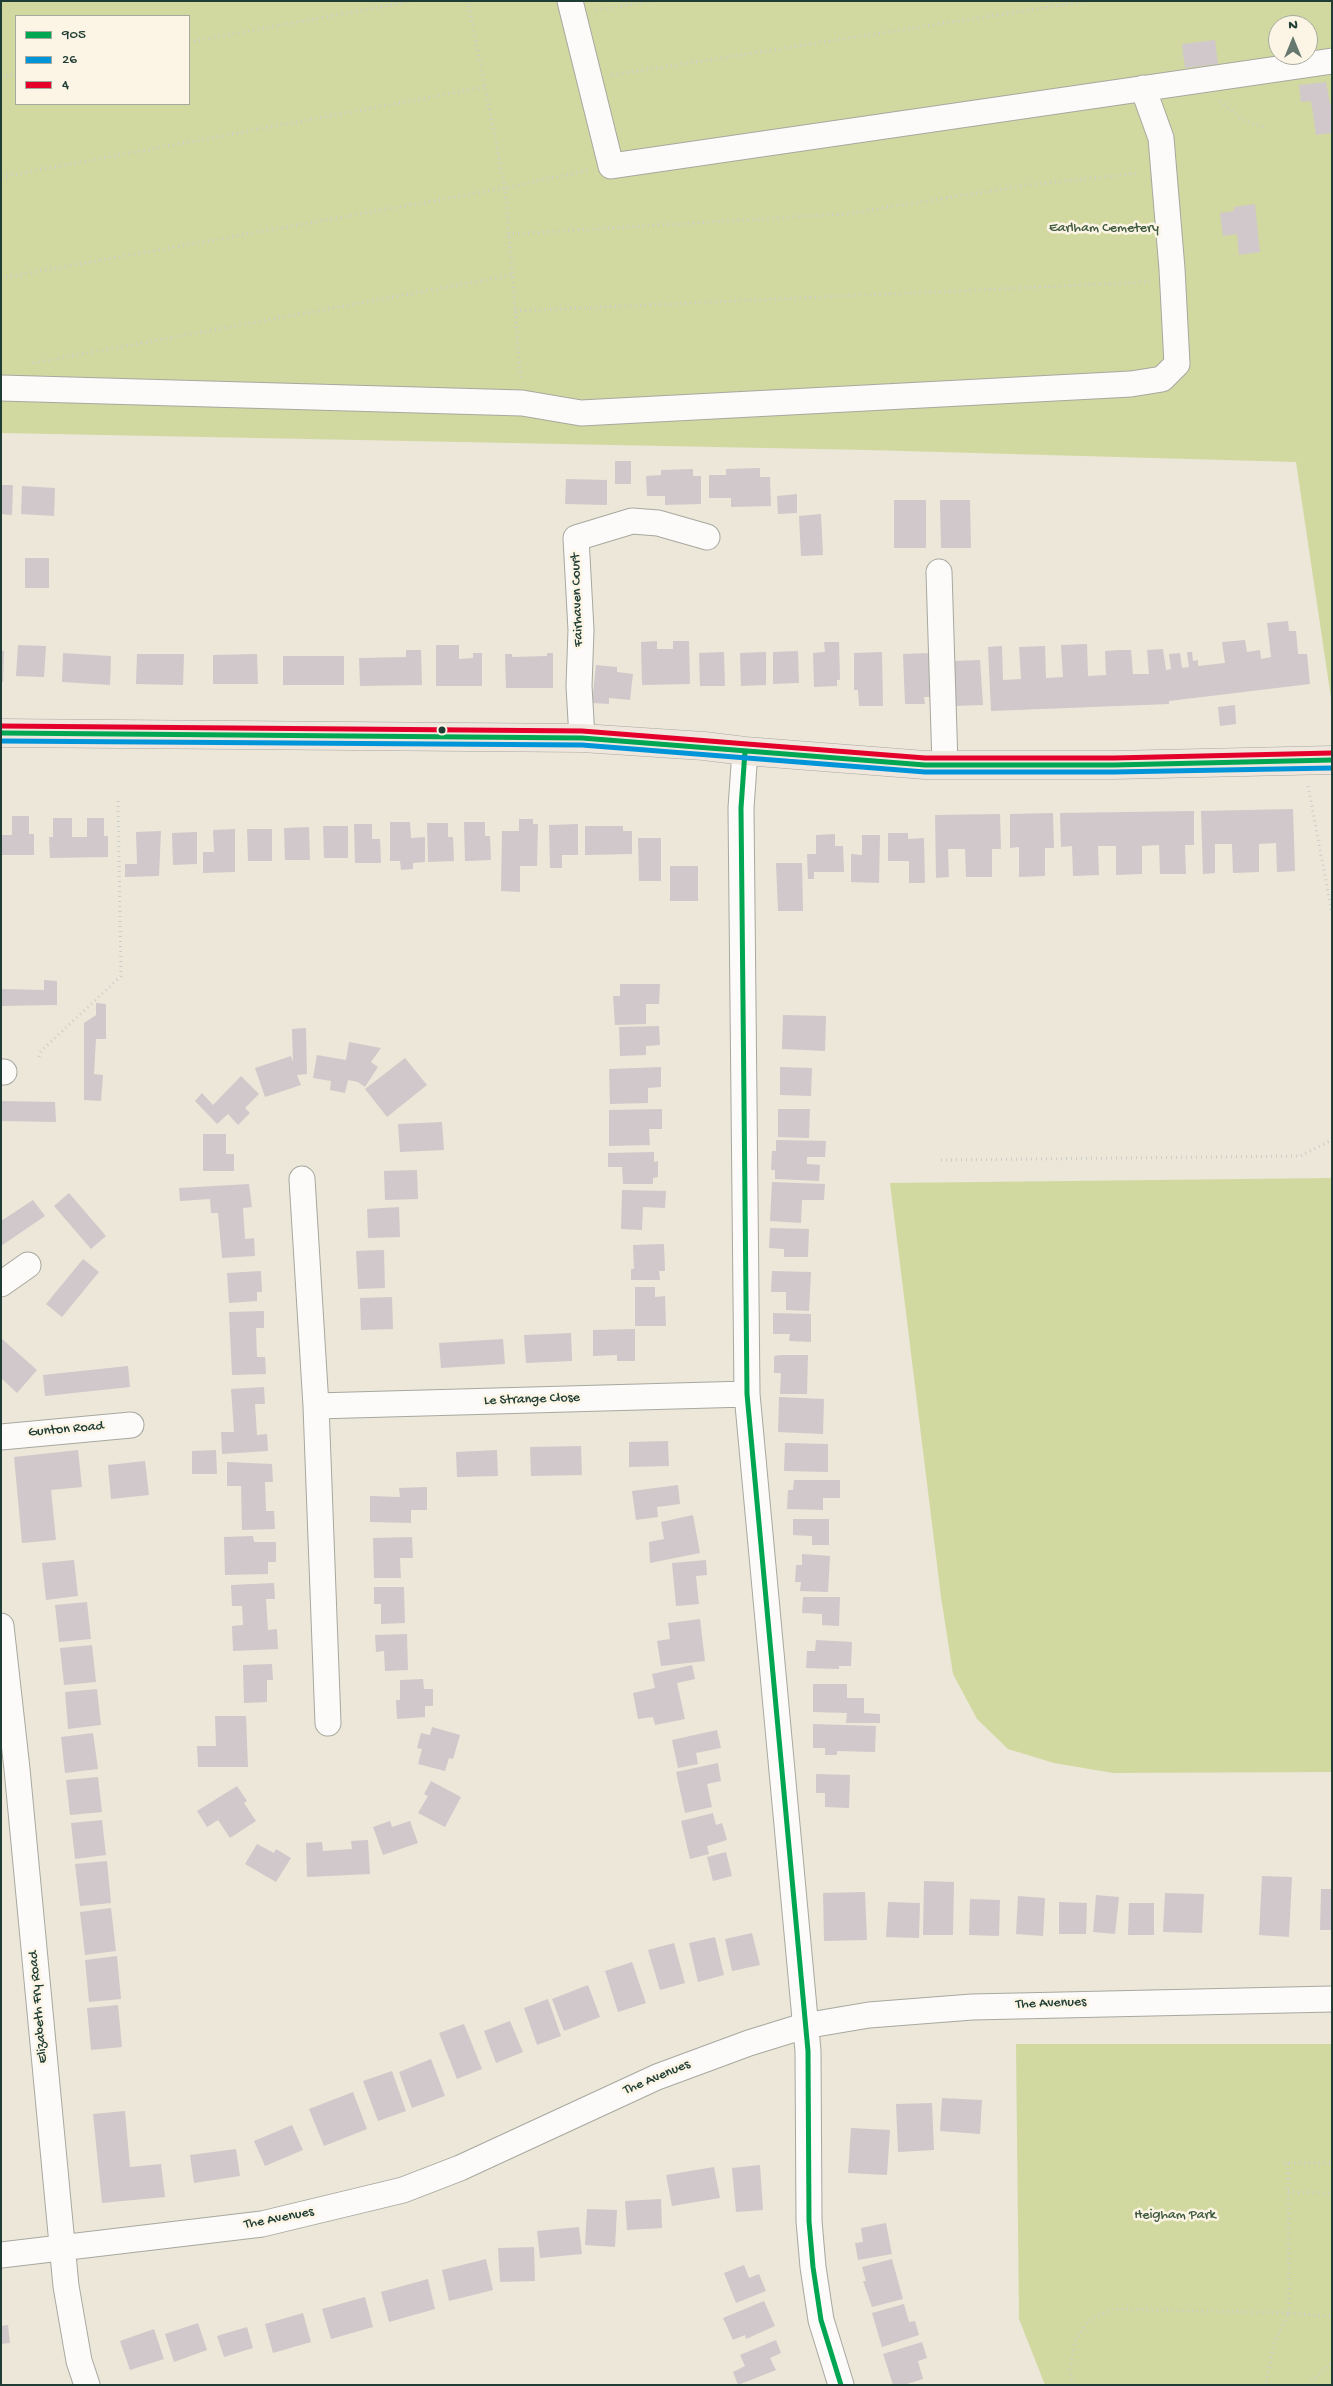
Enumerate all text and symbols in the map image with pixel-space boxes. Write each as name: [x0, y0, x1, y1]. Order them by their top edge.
legend: [15, 15, 190, 105]
north arrow: [1268, 15, 1318, 65]
text: N: [1288, 17, 1298, 34]
text: 905: [62, 26, 86, 44]
text: 26: [62, 51, 77, 69]
text: 4: [62, 76, 69, 94]
park label: Earlham Cemetery: [1049, 221, 1159, 237]
street label: Fairhaven Court: [568, 553, 588, 647]
unlabelled marker: [437, 725, 447, 735]
street label: Le Strange Close: [484, 1390, 580, 1410]
street label: Gunton Road: [28, 1418, 104, 1442]
street label: Elizabeth Fry Road: [26, 1950, 52, 2064]
street label: The Avenues: [1015, 1994, 1087, 2014]
street label: The Avenues: [621, 2056, 693, 2100]
street label: The Avenues: [243, 2204, 315, 2234]
park label: Heigham Park: [1134, 2208, 1216, 2224]

